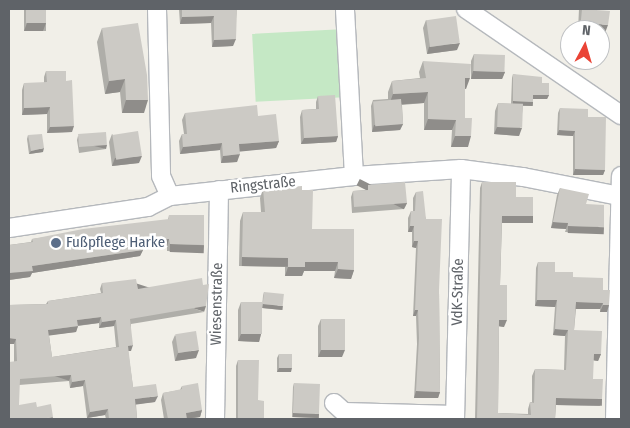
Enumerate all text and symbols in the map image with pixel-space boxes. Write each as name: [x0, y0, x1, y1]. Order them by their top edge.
north arrow: [560, 20, 610, 70]
text: N: [581, 22, 592, 39]
street label: Ringstraße: [229, 173, 297, 197]
place label: Fußpflege Harke: [66, 234, 165, 252]
marker: Fußpflege Harke: [50, 237, 62, 249]
street label: VdK-Straße: [448, 258, 468, 326]
street label: Wiesenstraße: [207, 262, 227, 346]

